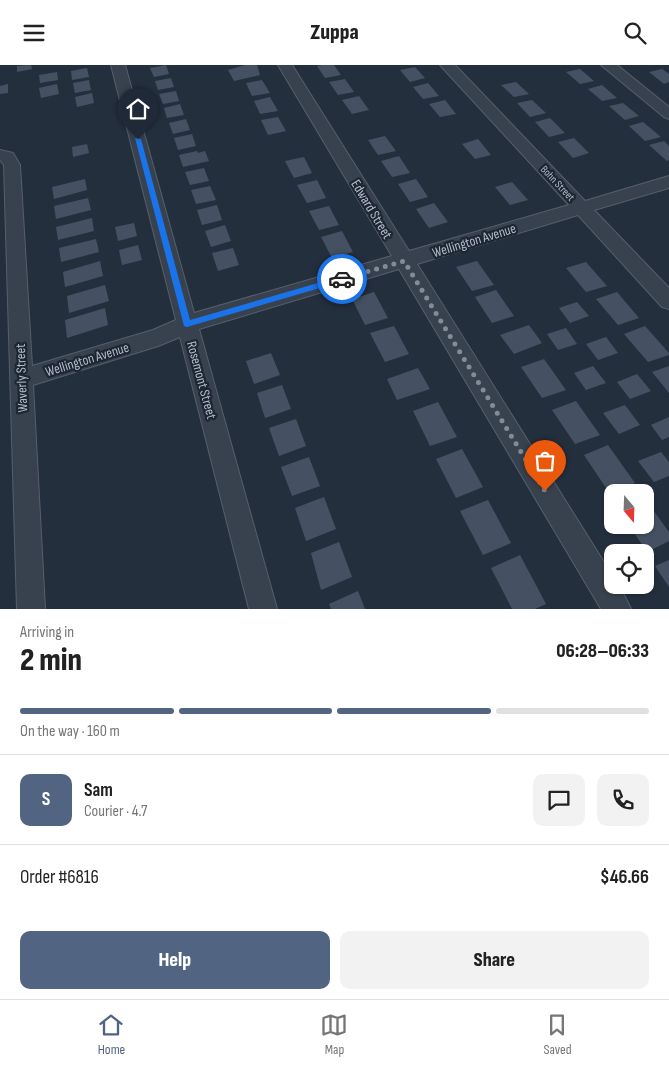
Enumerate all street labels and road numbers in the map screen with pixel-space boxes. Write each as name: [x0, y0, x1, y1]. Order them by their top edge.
street label: Bohn Street: [538, 163, 578, 204]
street label: Edward Street: [347, 177, 396, 242]
street label: Wellington Avenue: [430, 220, 518, 261]
street label: Wellington Avenue: [43, 339, 131, 380]
street label: Rosemont Street: [183, 339, 220, 421]
street label: Waverly Street: [12, 343, 31, 413]

